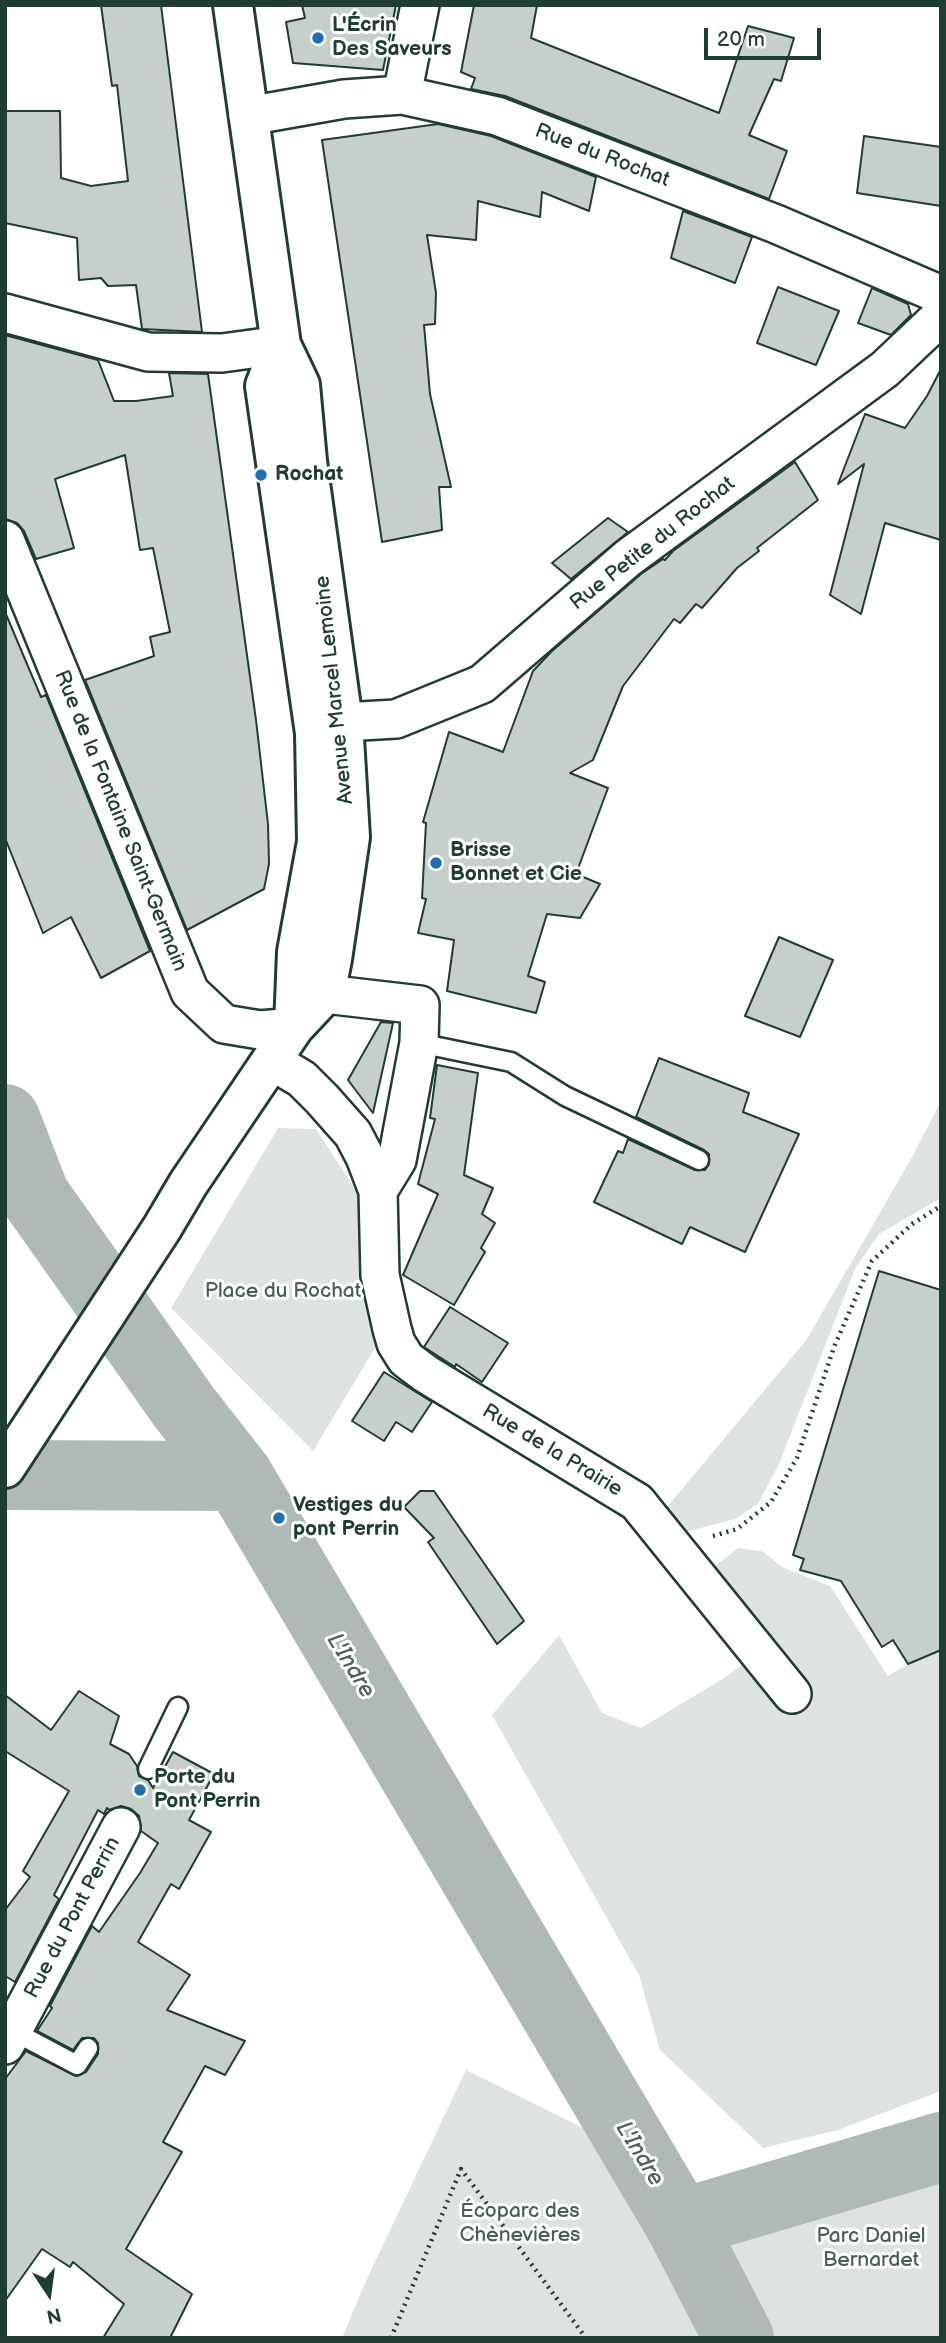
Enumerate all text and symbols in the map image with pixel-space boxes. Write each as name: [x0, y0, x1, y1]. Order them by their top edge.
place label: L'Écrin Des Saveurs: [332, 13, 452, 63]
scale bar: [708, 14, 825, 58]
text: 20 m: [717, 27, 765, 52]
marker: L'Écrin Des Saveurs: [310, 30, 326, 46]
street label: Rue du Rochat: [531, 119, 673, 193]
place label: Rochat: [275, 462, 343, 488]
marker: Rochat: [253, 467, 269, 483]
street label: Rue Petite du Rochat: [566, 472, 740, 616]
street label: Avenue Marcel Lemoine: [310, 574, 360, 806]
street label: Rue de la Fontaine Saint-Germain: [48, 667, 192, 975]
place label: Brisse Bonnet et Cie: [450, 838, 582, 888]
marker: Brisse Bonnet et Cie: [428, 855, 444, 871]
park label: Place du Rochat: [205, 1279, 361, 1305]
street label: Rue de la Prairie: [477, 1399, 627, 1503]
place label: Vestiges du pont Perrin: [293, 1493, 403, 1543]
marker: Vestiges du pont Perrin: [271, 1510, 287, 1526]
water label: L'Indre: [320, 1629, 380, 1703]
place label: Porte du Pont Perrin: [154, 1765, 260, 1815]
marker: Porte du Pont Perrin: [132, 1782, 148, 1798]
street label: Rue du Pont Perrin: [20, 1833, 126, 2003]
water label: L'Indre: [609, 2117, 669, 2191]
park label: Écoparc des Chènevières: [459, 2199, 581, 2249]
park label: Parc Daniel Bernardet: [816, 2224, 926, 2274]
north arrow: [14, 2259, 84, 2329]
text: N: [44, 2302, 63, 2328]

